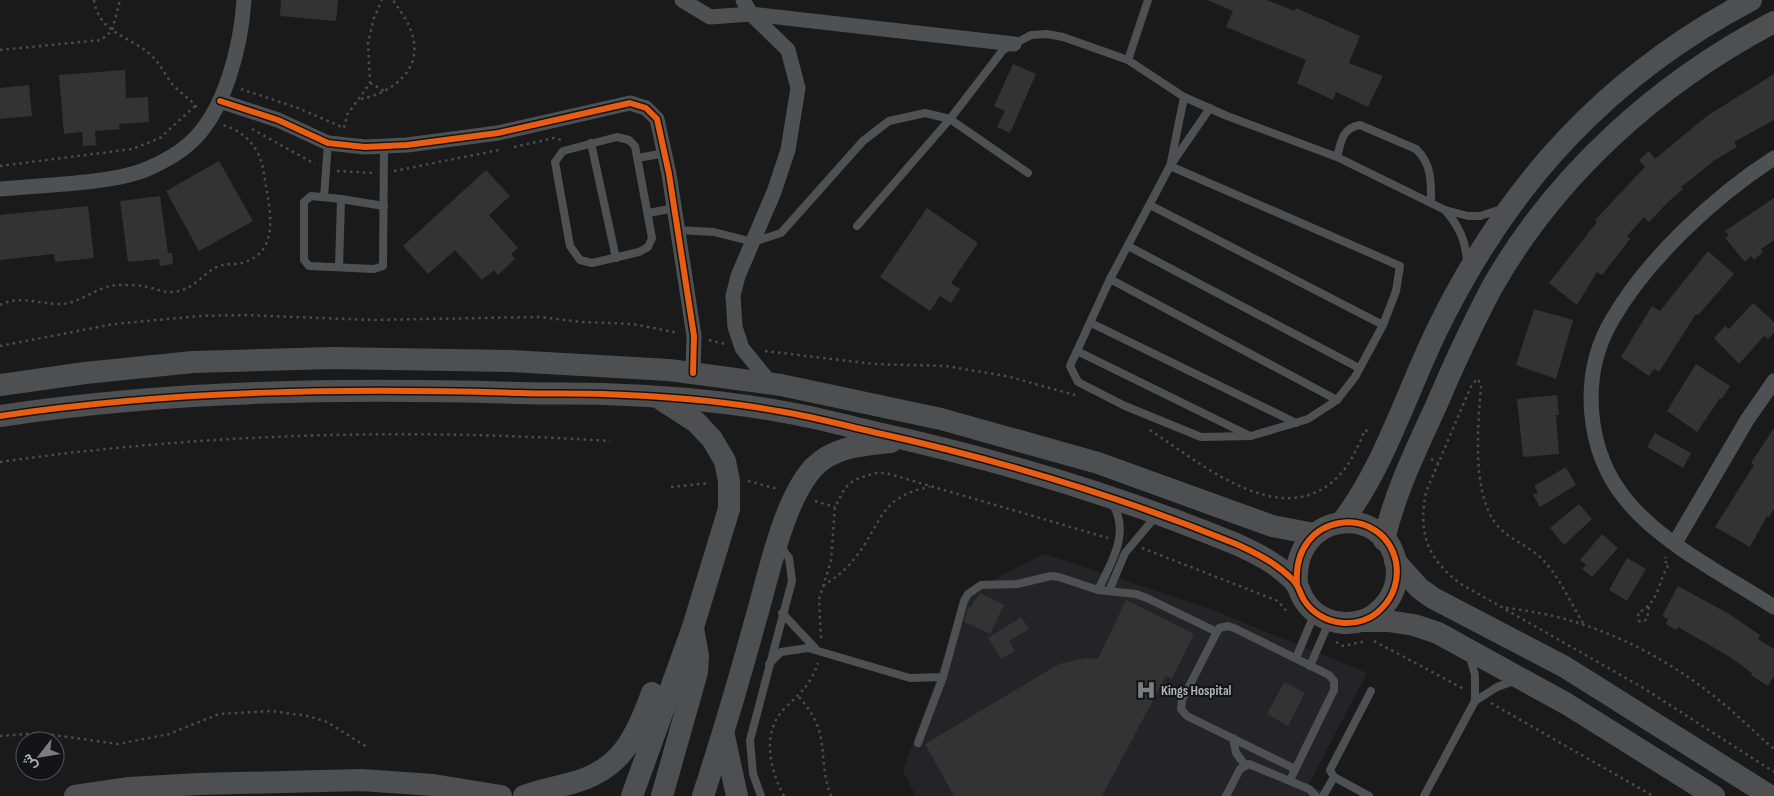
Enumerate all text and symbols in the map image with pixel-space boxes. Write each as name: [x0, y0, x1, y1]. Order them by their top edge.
hospital icon: Kings Hospital: [1135, 679, 1157, 701]
place label: Kings Hospital: [1161, 682, 1232, 699]
north arrow: [15, 731, 65, 781]
text: ش: [18, 751, 41, 774]

